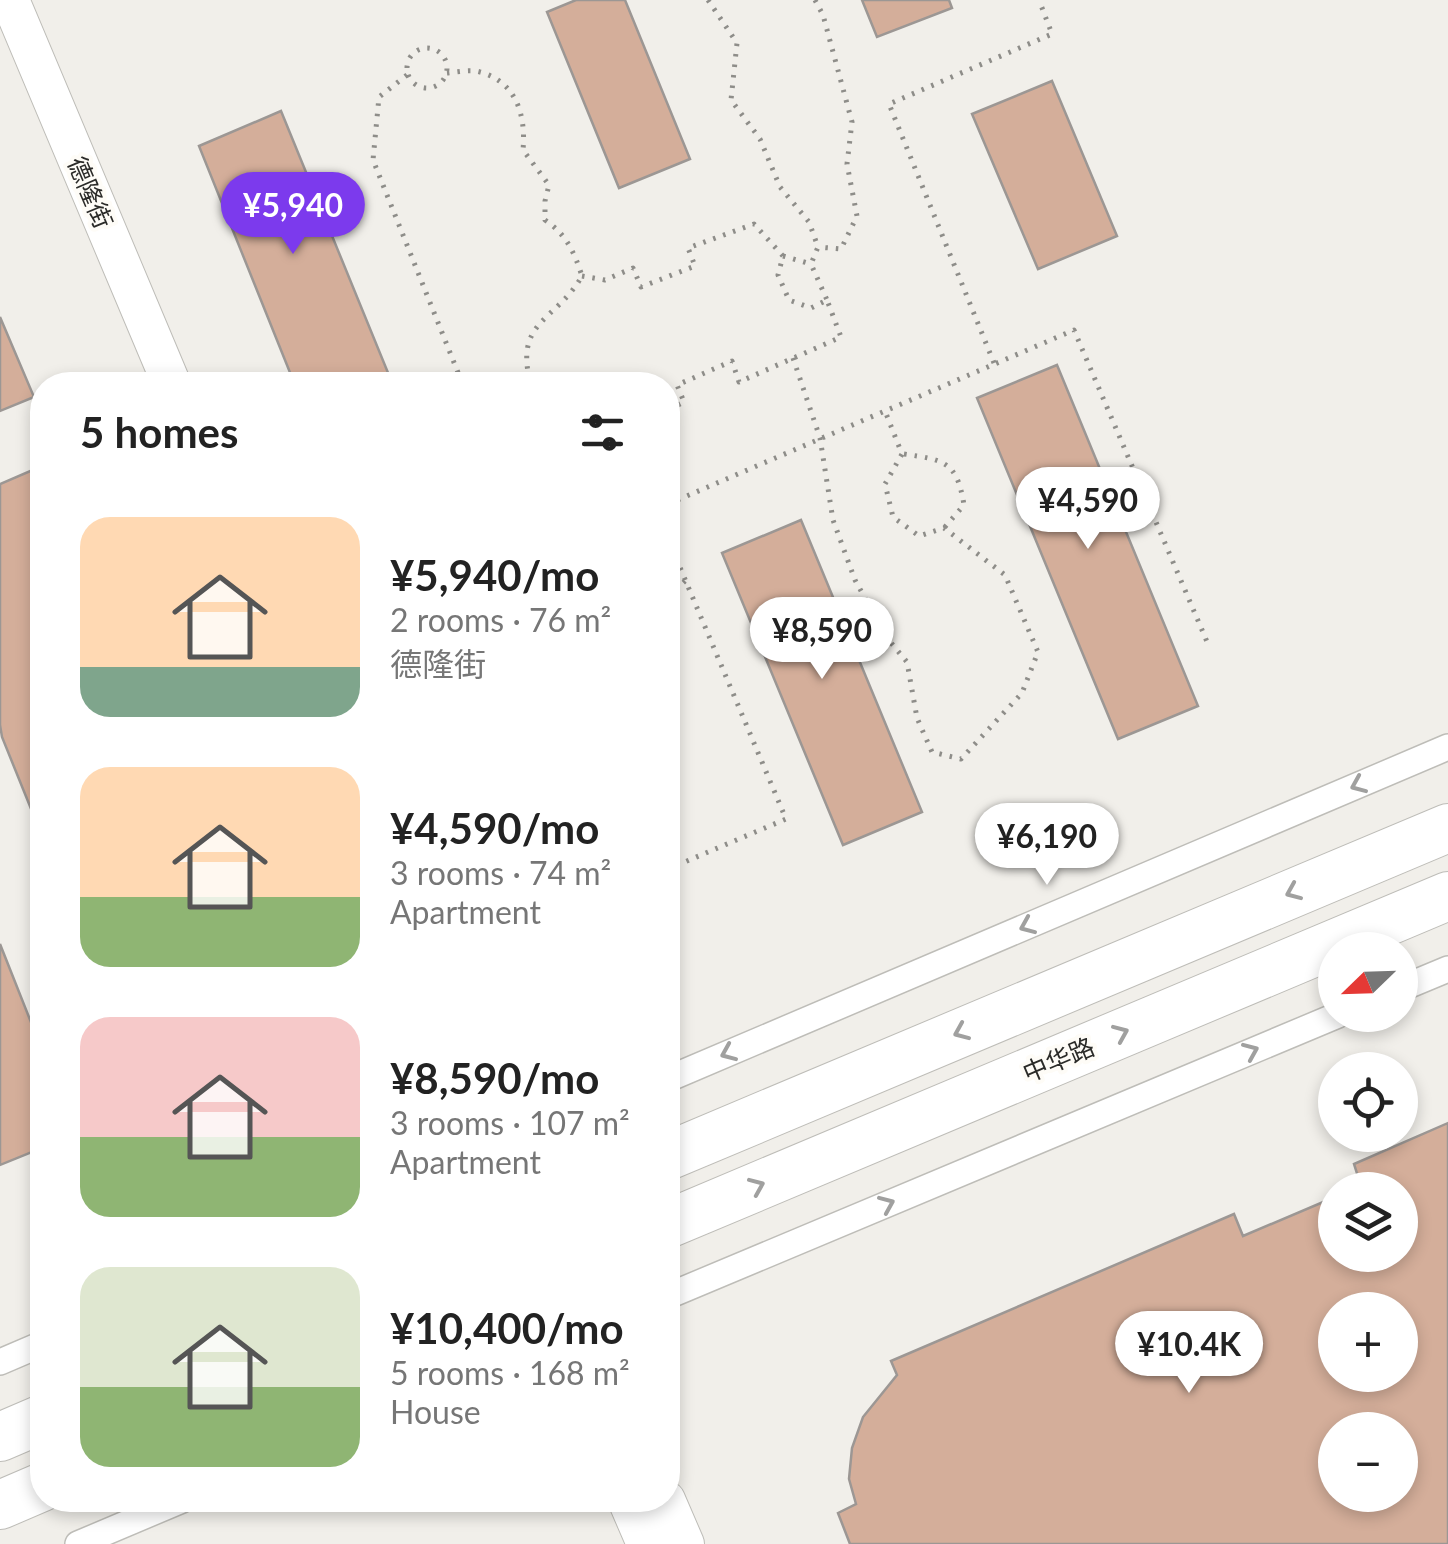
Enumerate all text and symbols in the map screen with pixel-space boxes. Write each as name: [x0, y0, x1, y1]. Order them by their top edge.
street label: 德隆街: [63, 152, 119, 232]
pin: ¥5,940: [212, 172, 374, 257]
text: ¥5,940: [243, 185, 343, 224]
icon: filters: [575, 405, 630, 460]
text: 5 homes: [80, 407, 238, 457]
pin: ¥4,590: [1007, 467, 1169, 552]
text: ¥4,590: [1038, 480, 1138, 519]
text: ¥5,940/mo: [390, 550, 599, 600]
icon: home: [160, 557, 280, 677]
pin: ¥8,590: [741, 597, 903, 682]
text: 2 rooms · 76 m²: [390, 600, 611, 639]
text: ¥8,590: [772, 610, 872, 649]
text: 德隆街: [390, 644, 486, 683]
one-way arrow: [1350, 773, 1368, 793]
text: ¥4,590/mo: [390, 803, 599, 853]
pin: ¥6,190: [966, 803, 1128, 888]
icon: home: [160, 807, 280, 927]
text: ¥6,190: [997, 816, 1097, 855]
text: 3 rooms · 74 m²: [390, 853, 611, 892]
one-way arrow: [1285, 881, 1303, 901]
text: Apartment: [390, 892, 541, 931]
one-way arrow: [1019, 914, 1037, 934]
north arrow: [1318, 932, 1418, 1032]
map controls: [1318, 932, 1418, 1512]
one-way arrow: [954, 1020, 972, 1040]
one-way arrow: [1112, 1024, 1129, 1044]
street label: 中华路: [1018, 1031, 1098, 1087]
one-way arrow: [720, 1042, 738, 1062]
one-way arrow: [1241, 1043, 1259, 1063]
button: locate: [1318, 1052, 1418, 1152]
text: ¥8,590/mo: [390, 1053, 599, 1103]
icon: home: [160, 1057, 280, 1177]
text: 3 rooms · 107 m²: [390, 1103, 630, 1142]
text: Apartment: [390, 1142, 541, 1181]
button: layers: [1318, 1172, 1418, 1272]
one-way arrow: [747, 1178, 765, 1198]
one-way arrow: [877, 1195, 894, 1215]
button: +: [1318, 1292, 1418, 1392]
text: ¥10,400/mo: [390, 1303, 624, 1353]
icon: home: [160, 1307, 280, 1427]
pin: ¥10.4K: [1108, 1311, 1270, 1396]
text: ¥10.4K: [1137, 1324, 1241, 1363]
text: 5 rooms · 168 m²: [390, 1353, 630, 1392]
text: House: [390, 1392, 481, 1431]
button: −: [1318, 1412, 1418, 1512]

